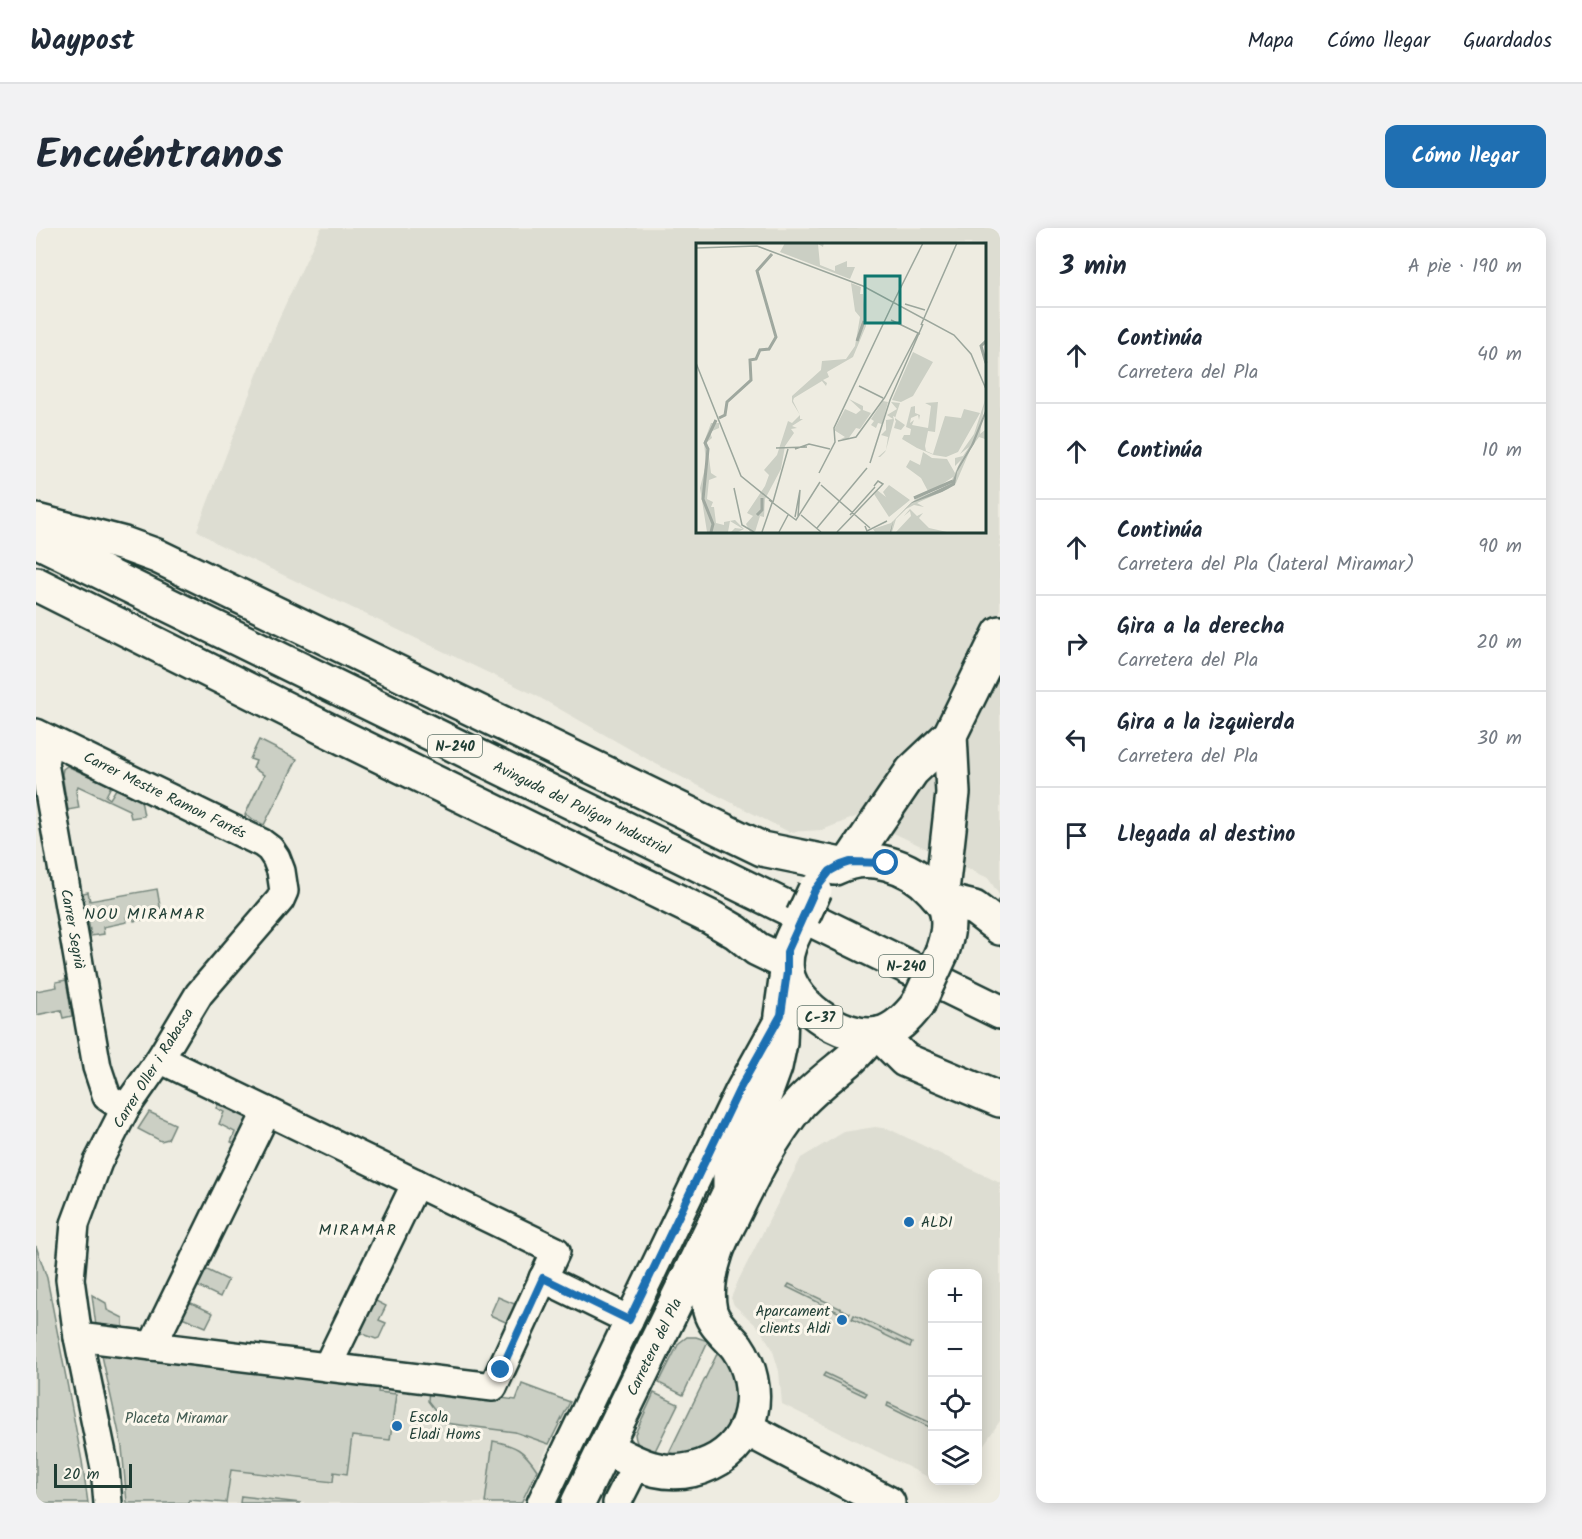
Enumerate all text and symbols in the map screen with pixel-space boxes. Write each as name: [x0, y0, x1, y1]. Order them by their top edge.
text: Waypost: [30, 19, 134, 64]
text: Mapa: [1247, 25, 1294, 58]
text: Cómo llegar: [1327, 25, 1430, 58]
text: Guardados: [1463, 25, 1552, 58]
text: Encuéntranos: [36, 123, 283, 190]
button: Cómo llegar: [1385, 125, 1546, 188]
inset map: [696, 243, 985, 532]
text: 3 min: [1060, 246, 1127, 288]
text: A pie · 190 m: [1408, 251, 1522, 283]
text: Continúa: [1117, 322, 1202, 357]
icon: ahead: [1060, 339, 1093, 372]
text: 40 m: [1477, 339, 1522, 371]
text: Carretera del Pla: [1117, 357, 1258, 389]
text: Continúa: [1117, 434, 1202, 469]
icon: ahead: [1060, 435, 1093, 468]
text: 10 m: [1482, 435, 1522, 467]
text: Continúa: [1117, 514, 1202, 549]
icon: ahead: [1060, 531, 1093, 564]
text: 90 m: [1478, 531, 1522, 563]
text: Carretera del Pla (lateral Miramar): [1117, 549, 1415, 581]
text: Gira a la derecha: [1117, 610, 1284, 645]
icon: right: [1060, 627, 1093, 660]
text: 20 m: [1476, 627, 1522, 659]
text: Carretera del Pla: [1117, 645, 1258, 677]
text: Gira a la izquierda: [1117, 706, 1295, 741]
icon: left: [1060, 723, 1093, 756]
text: 30 m: [1477, 723, 1522, 755]
road number: N-240: [428, 735, 482, 757]
text: Carretera del Pla: [1117, 741, 1258, 773]
street label: Carrer Mestre Ramon Farrés: [79, 746, 251, 846]
street label: Avinguda del Polígon Industrial: [489, 755, 675, 863]
text: Llegada al destino: [1117, 818, 1295, 853]
icon: arrive: [1060, 819, 1093, 852]
route start: [872, 849, 898, 875]
street label: Carrer Segrià: [53, 887, 91, 971]
district label: NOU MIRAMAR: [84, 902, 206, 927]
road number: N-240: [879, 955, 933, 977]
street label: Carrer Oller i Rabassa: [107, 1004, 201, 1133]
road number: C-37: [798, 1006, 842, 1028]
place label: ALDI: [921, 1211, 953, 1235]
marker: ALDI: [902, 1215, 916, 1229]
district label: MIRAMAR: [319, 1218, 397, 1243]
map controls: [928, 1269, 982, 1485]
button: +: [928, 1269, 982, 1323]
street label: Carretera del Pla: [621, 1295, 689, 1400]
place label: Aparcament clients Aldi: [756, 1300, 831, 1341]
marker: Aparcament clients Aldi: [835, 1313, 849, 1327]
button: −: [928, 1323, 982, 1377]
route end: [487, 1356, 513, 1382]
button: locate: [928, 1377, 982, 1431]
place label: Escola Eladi Homs: [409, 1406, 481, 1447]
park label: Placeta Miramar: [125, 1407, 228, 1431]
marker: Escola Eladi Homs: [390, 1419, 404, 1433]
button: layers: [928, 1431, 982, 1485]
scale bar: [54, 1461, 132, 1488]
text: 20 m: [63, 1462, 99, 1487]

